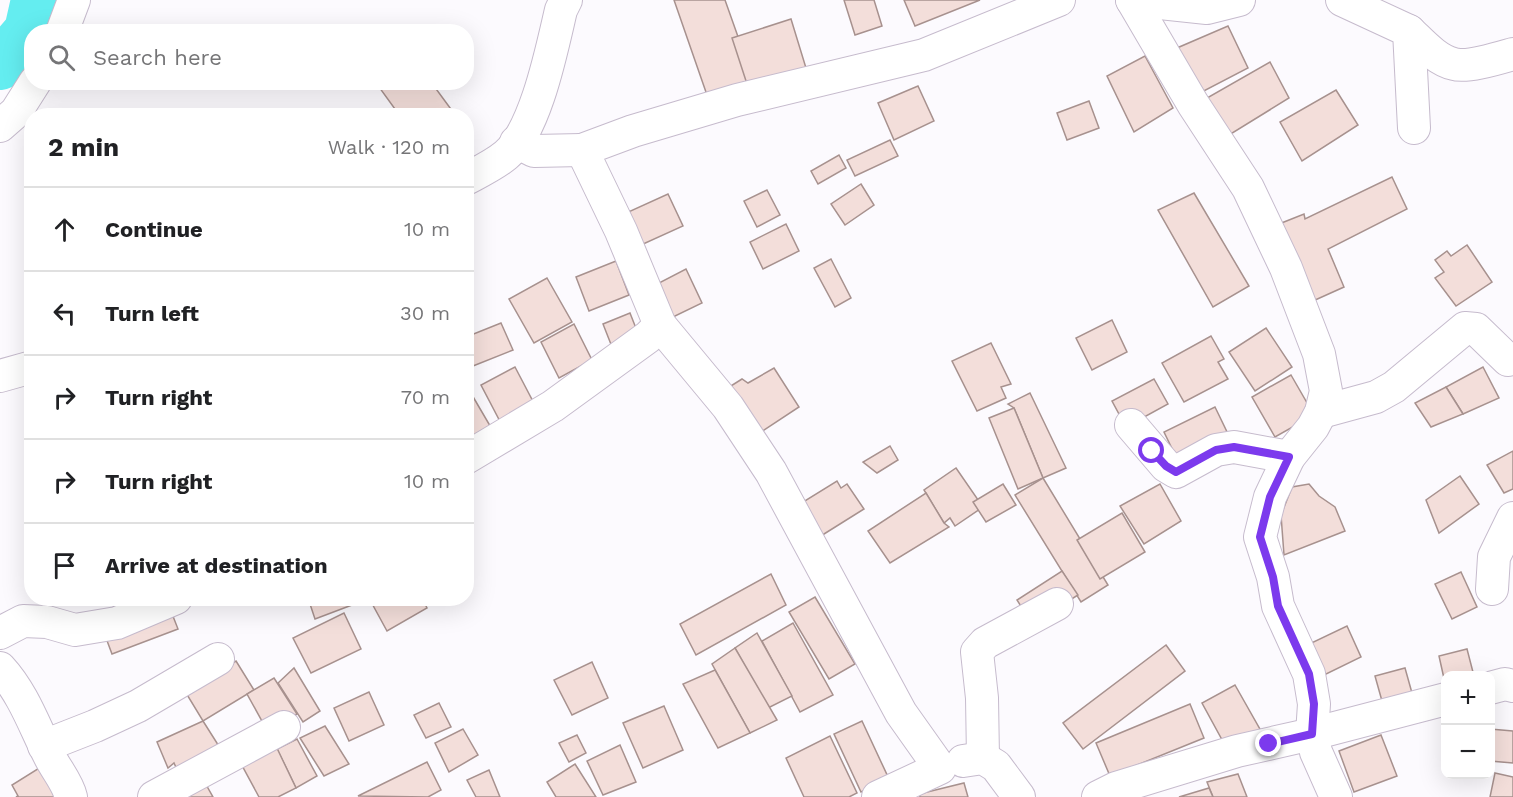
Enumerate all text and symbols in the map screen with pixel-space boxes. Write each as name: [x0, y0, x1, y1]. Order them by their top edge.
search box: [24, 24, 474, 90]
icon: search: [45, 41, 78, 74]
text: Search here: [93, 45, 222, 70]
text: 2 min: [48, 132, 119, 162]
text: Walk · 120 m: [328, 135, 450, 159]
icon: ahead: [48, 213, 81, 246]
text: Continue: [105, 217, 203, 242]
text: 10 m: [404, 217, 450, 241]
icon: left: [48, 297, 81, 330]
text: Turn left: [105, 301, 199, 326]
text: 30 m: [400, 301, 450, 325]
icon: right: [48, 381, 81, 414]
text: Turn right: [105, 385, 212, 410]
text: 70 m: [401, 385, 450, 409]
route start: [1138, 437, 1164, 463]
icon: right: [48, 465, 81, 498]
text: Turn right: [105, 469, 212, 494]
text: 10 m: [404, 469, 450, 493]
icon: arrive: [48, 549, 81, 582]
text: Arrive at destination: [105, 553, 328, 578]
map controls: [1441, 671, 1495, 779]
button: +: [1441, 671, 1495, 725]
button: −: [1441, 725, 1495, 779]
route end: [1255, 730, 1281, 756]

